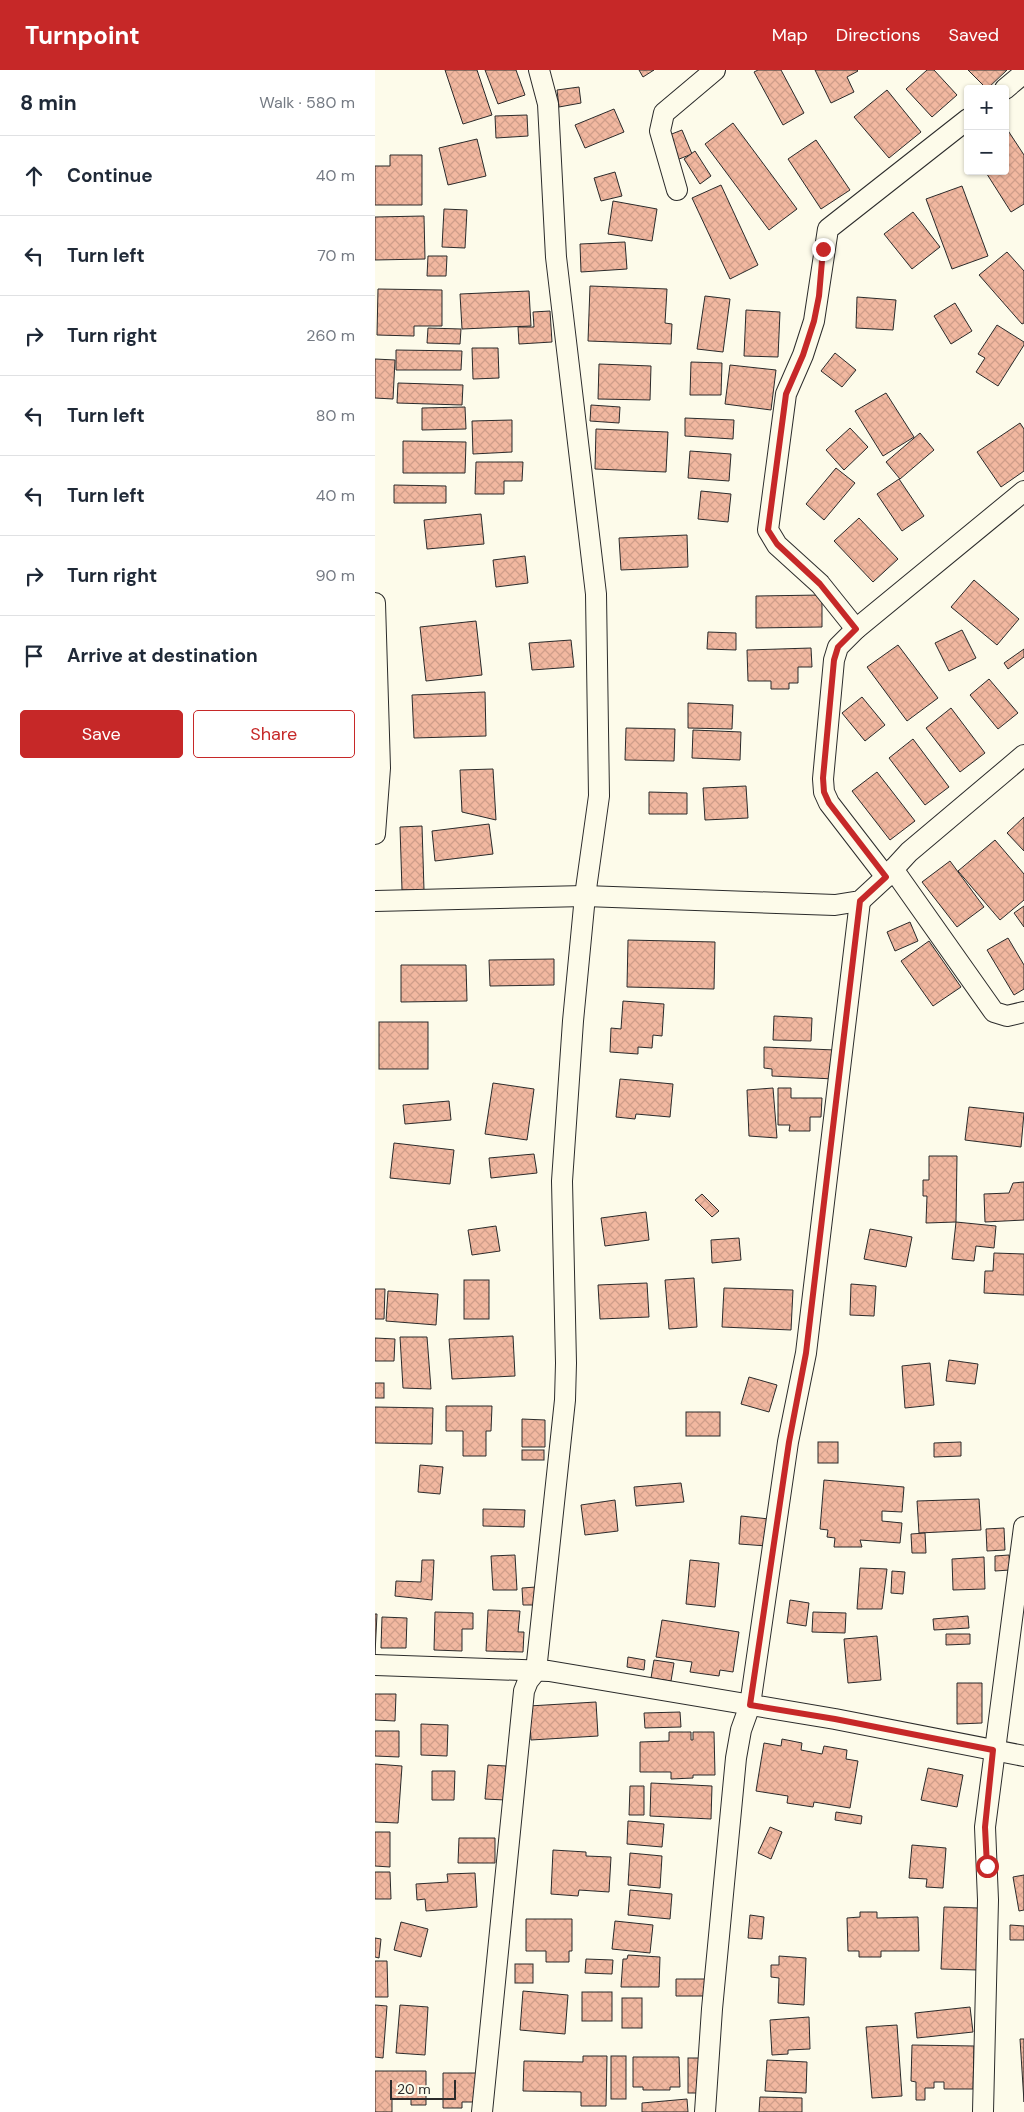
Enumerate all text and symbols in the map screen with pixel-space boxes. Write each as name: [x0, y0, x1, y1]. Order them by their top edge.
text: Turnpoint: [25, 20, 140, 51]
text: Map: [772, 23, 808, 47]
text: Directions: [836, 23, 921, 47]
text: Saved: [949, 23, 999, 47]
map controls: [964, 85, 1009, 175]
button: +: [964, 85, 1009, 130]
text: 8 min: [20, 89, 77, 117]
text: Walk · 580 m: [259, 92, 355, 113]
button: −: [964, 130, 1009, 175]
icon: ahead: [20, 162, 48, 190]
text: Continue: [67, 163, 153, 188]
text: 40 m: [316, 165, 355, 186]
route end: [812, 238, 835, 261]
icon: left: [20, 242, 48, 270]
text: Turn left: [67, 243, 145, 268]
text: 70 m: [317, 245, 355, 266]
icon: right: [20, 322, 48, 350]
text: Turn right: [67, 323, 157, 348]
text: 260 m: [306, 325, 355, 346]
icon: left: [20, 402, 48, 430]
text: Turn left: [67, 403, 145, 428]
text: 80 m: [316, 405, 355, 426]
icon: left: [20, 482, 48, 510]
text: Turn left: [67, 483, 145, 508]
text: 40 m: [316, 485, 355, 506]
icon: right: [20, 562, 48, 590]
text: Turn right: [67, 563, 157, 588]
text: 90 m: [315, 565, 355, 586]
icon: arrive: [20, 642, 48, 670]
text: Arrive at destination: [67, 643, 258, 668]
button: Save: [20, 710, 183, 758]
button: Share: [193, 710, 355, 758]
route start: [976, 1855, 999, 1878]
scale bar: [390, 2077, 456, 2100]
text: 20 m: [397, 2080, 431, 2098]

